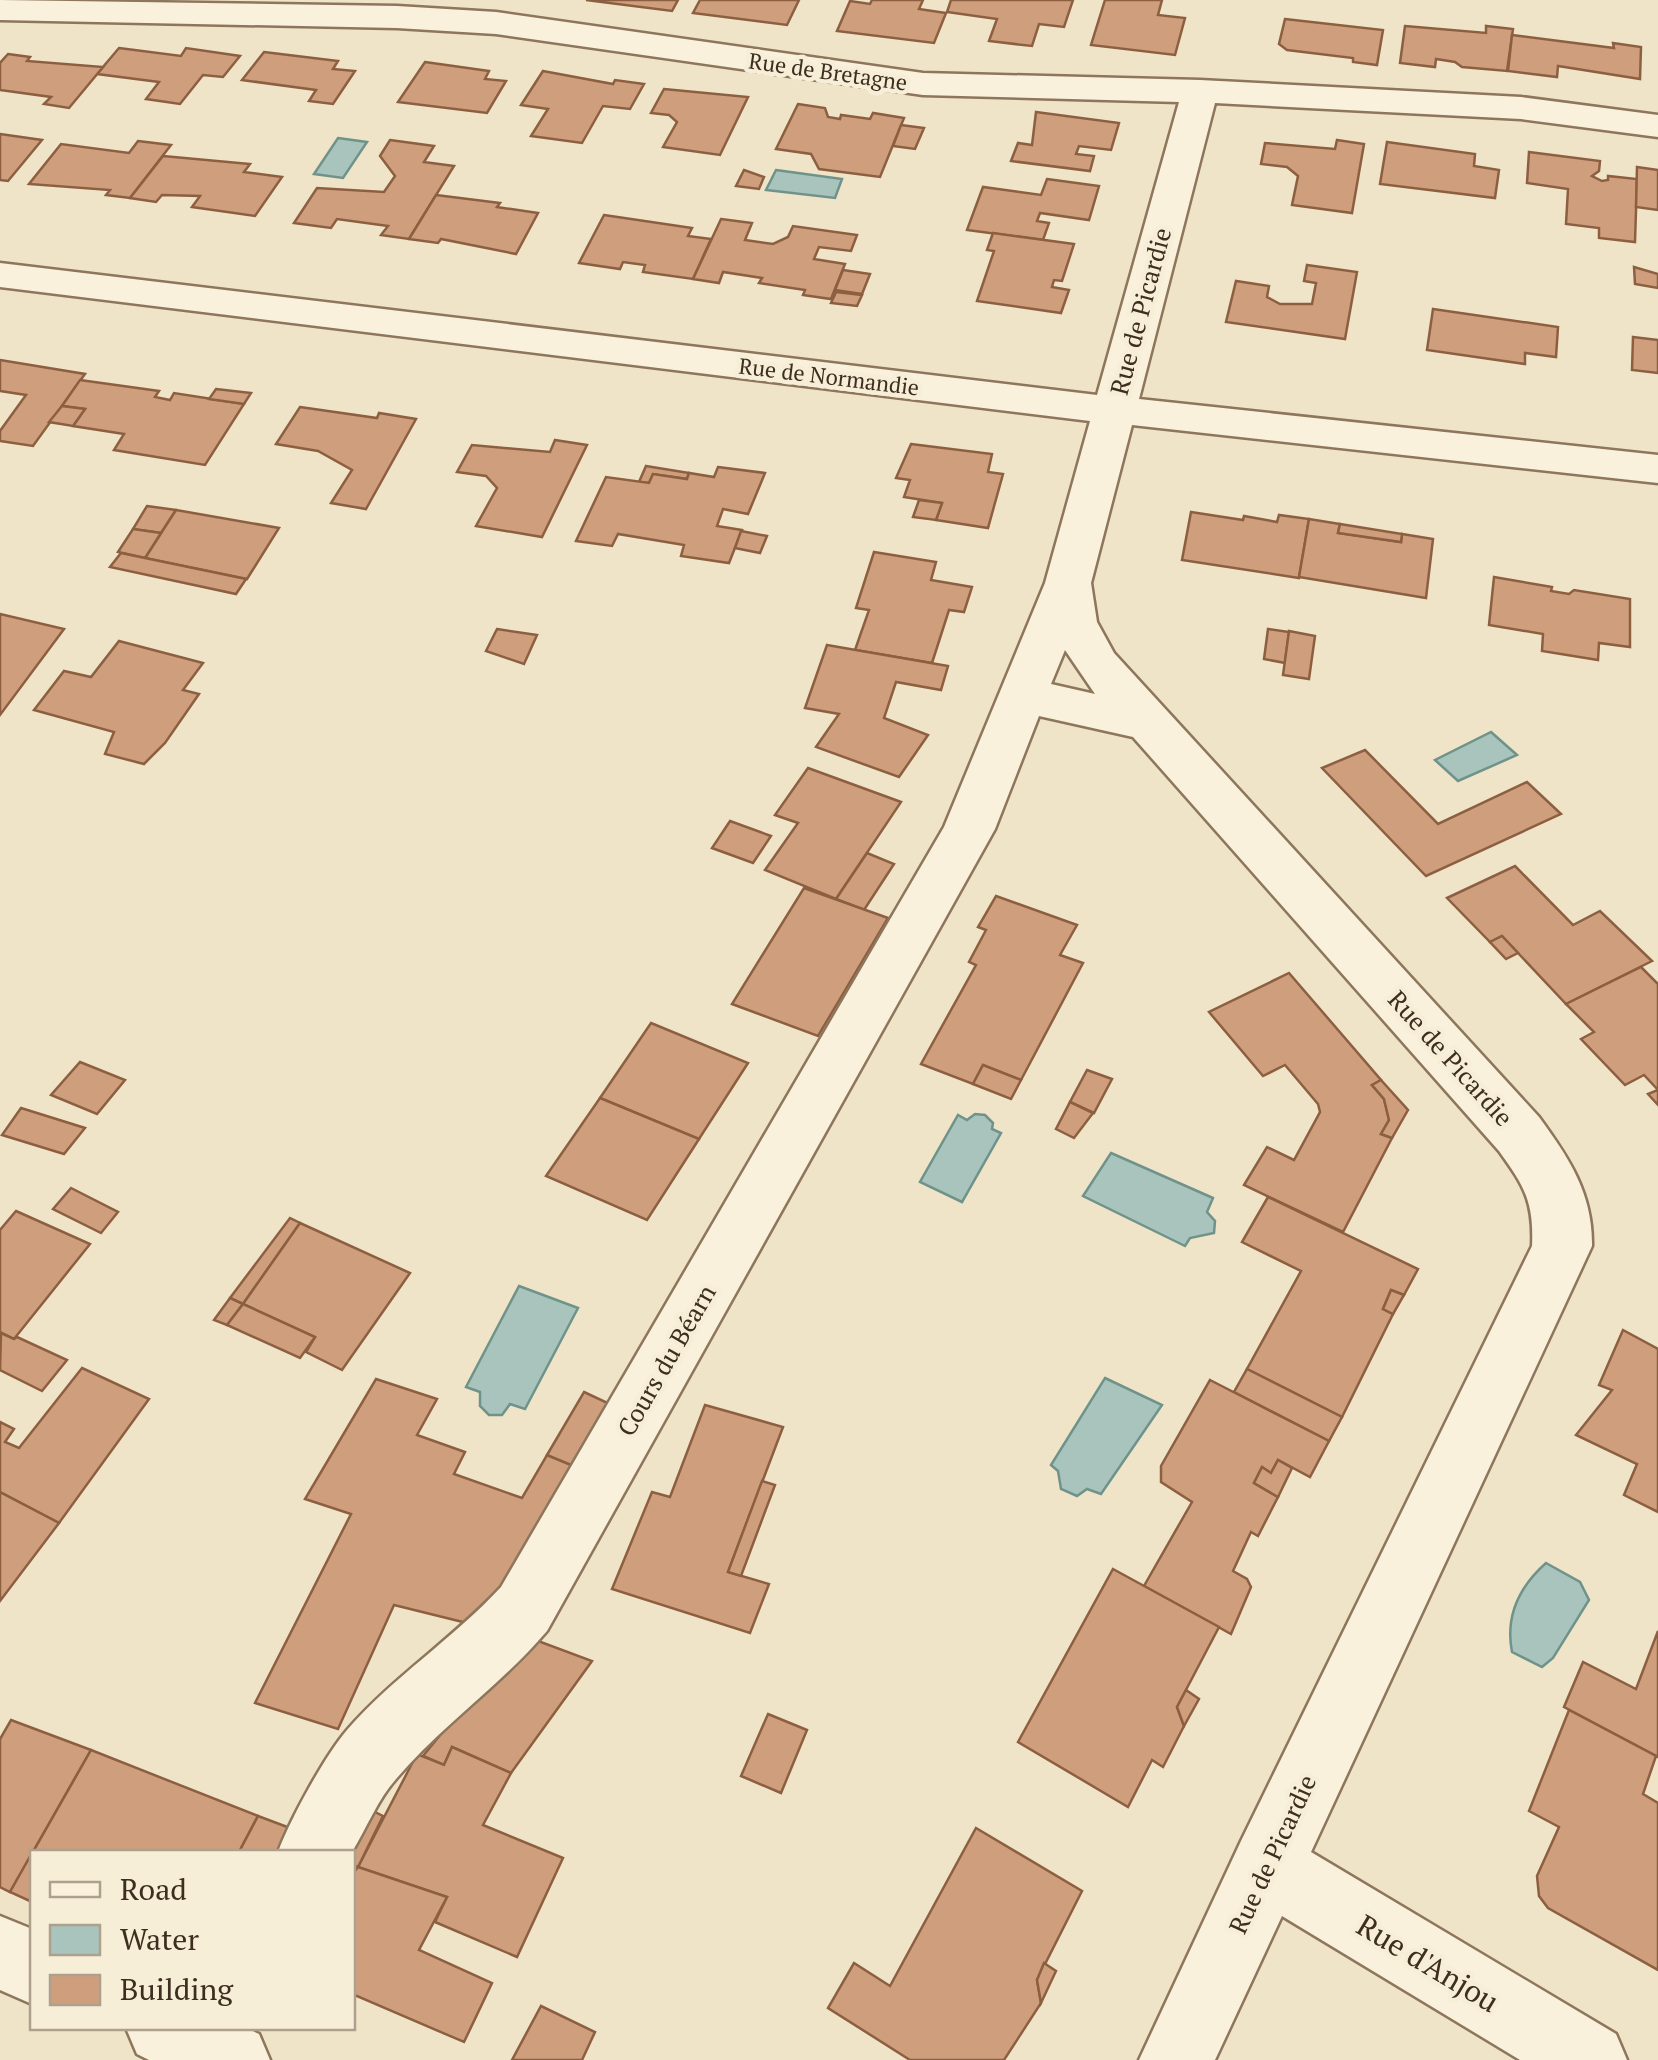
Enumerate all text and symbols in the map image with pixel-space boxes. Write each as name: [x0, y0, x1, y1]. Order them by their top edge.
street label: Rue de Bretagne: [747, 46, 909, 96]
street label: Rue de Picardie: [1102, 224, 1178, 398]
street label: Rue de Normandie: [737, 351, 921, 401]
street label: Rue de Picardie: [1381, 983, 1521, 1133]
street label: Cours du Béarn: [609, 1278, 723, 1442]
street label: Rue de Picardie: [1221, 1769, 1323, 1939]
legend: [30, 1850, 355, 2030]
text: Road: [120, 1869, 187, 1909]
street label: Rue d'Anjou: [1350, 1905, 1506, 2021]
text: Water: [120, 1919, 199, 1959]
text: Building: [120, 1969, 234, 2009]

